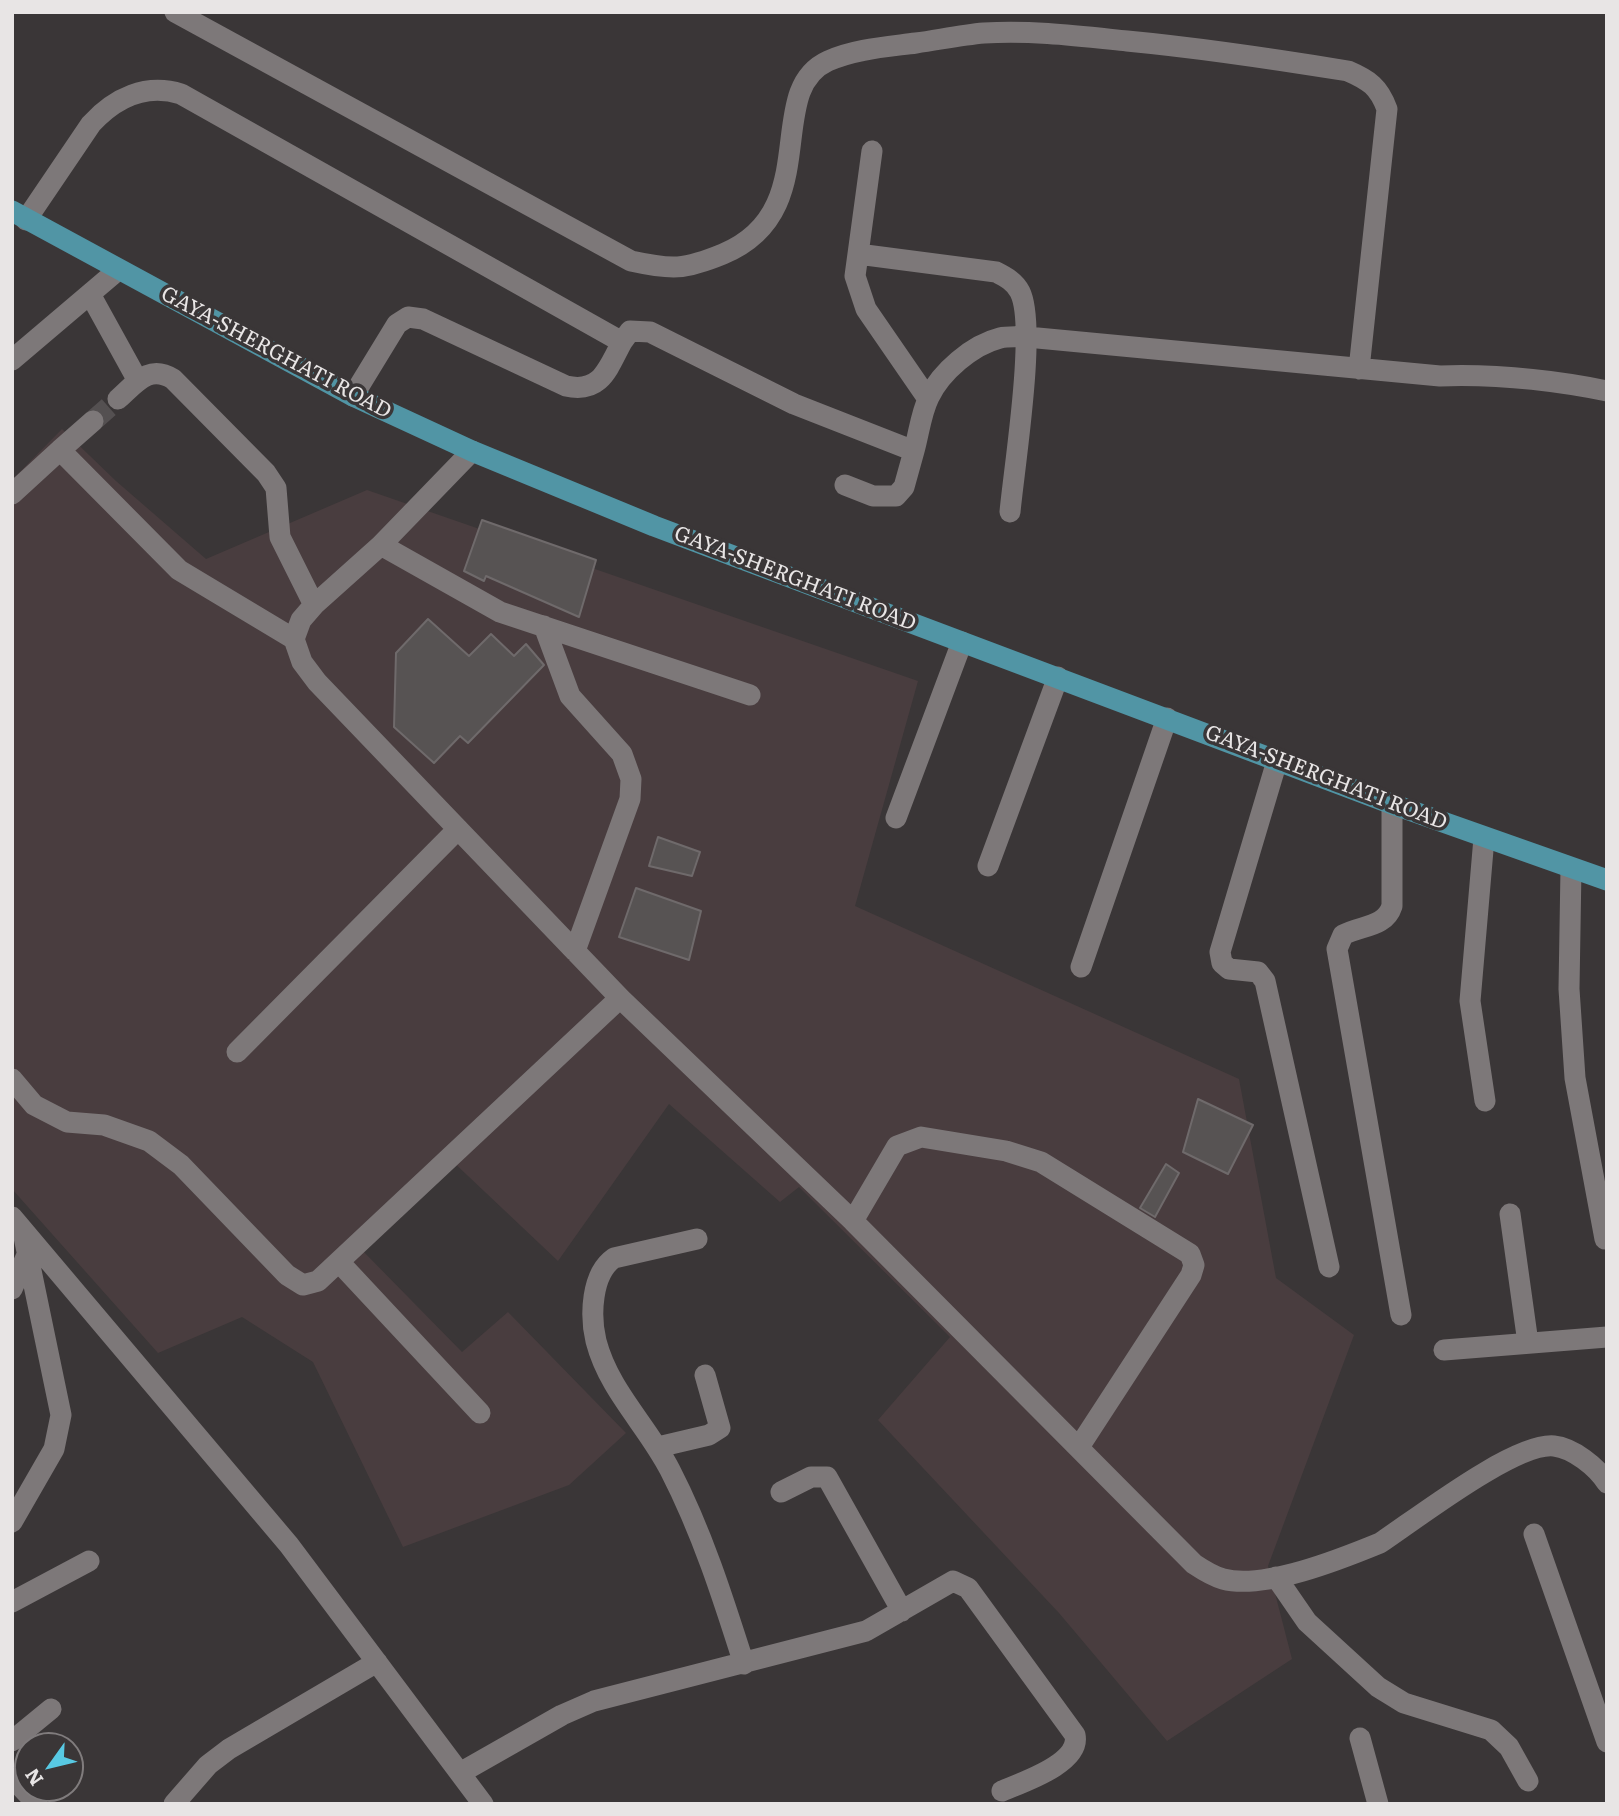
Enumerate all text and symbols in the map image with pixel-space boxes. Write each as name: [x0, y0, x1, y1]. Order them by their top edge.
street label: GAYA-SHERGHATI ROAD: [157, 282, 395, 424]
street label: GAYA-SHERGHATI ROAD: [670, 521, 920, 637]
street label: GAYA-SHERGHATI ROAD: [1201, 720, 1451, 836]
north arrow: [14, 1732, 84, 1802]
text: N: [17, 1763, 49, 1792]

